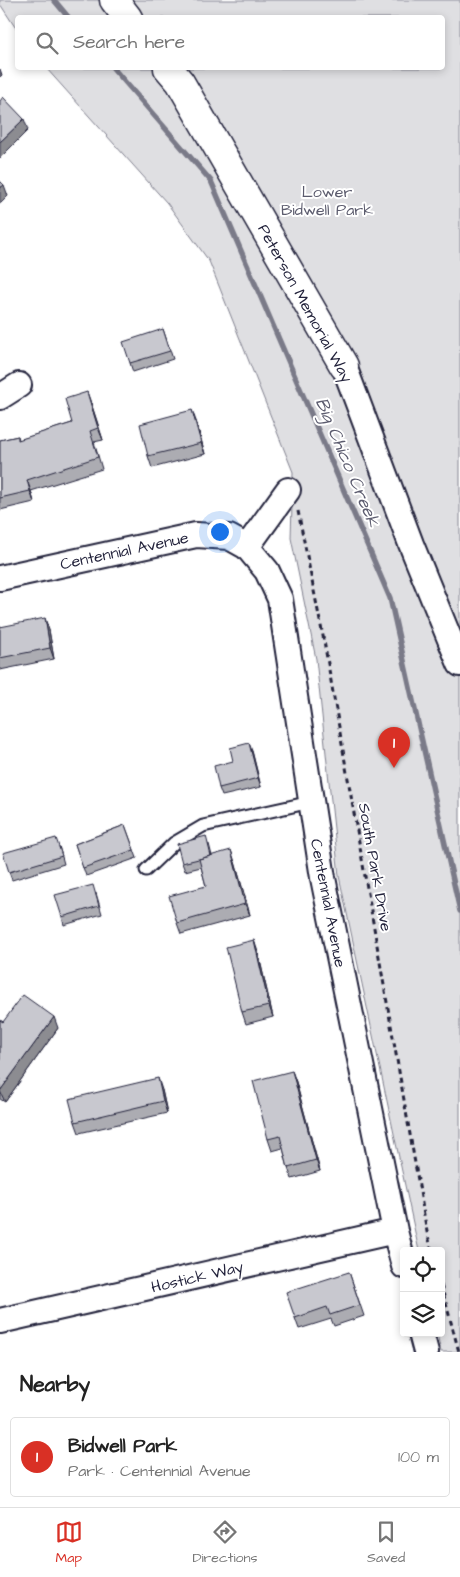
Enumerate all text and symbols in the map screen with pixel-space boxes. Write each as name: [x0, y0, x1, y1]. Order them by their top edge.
search box: [15, 15, 445, 70]
icon: search: [33, 29, 61, 57]
text: Search here: [73, 29, 185, 56]
park label: Lower Bidwell Park: [281, 181, 373, 221]
street label: Peterson Memorial Way: [252, 220, 358, 387]
water label: Big Chico Creek: [308, 394, 386, 532]
your location: [207, 519, 233, 545]
street label: Centennial Avenue: [58, 527, 191, 575]
pin: 1: [378, 727, 410, 768]
street label: South Park Drive: [353, 801, 397, 934]
street label: Centennial Avenue: [305, 837, 351, 970]
map controls: [400, 1247, 445, 1337]
button: locate: [400, 1247, 445, 1292]
street label: Hostick Way: [149, 1256, 246, 1299]
button: layers: [400, 1292, 445, 1337]
text: Nearby: [20, 1370, 90, 1399]
text: Bidwell Park: [68, 1433, 177, 1460]
text: 1: [36, 1446, 38, 1468]
text: 100 m: [398, 1446, 439, 1468]
text: Park · Centennial Avenue: [68, 1460, 251, 1482]
tab: Map: [55, 1518, 83, 1568]
tab: Directions: [192, 1518, 257, 1568]
tab: Saved: [367, 1518, 405, 1568]

